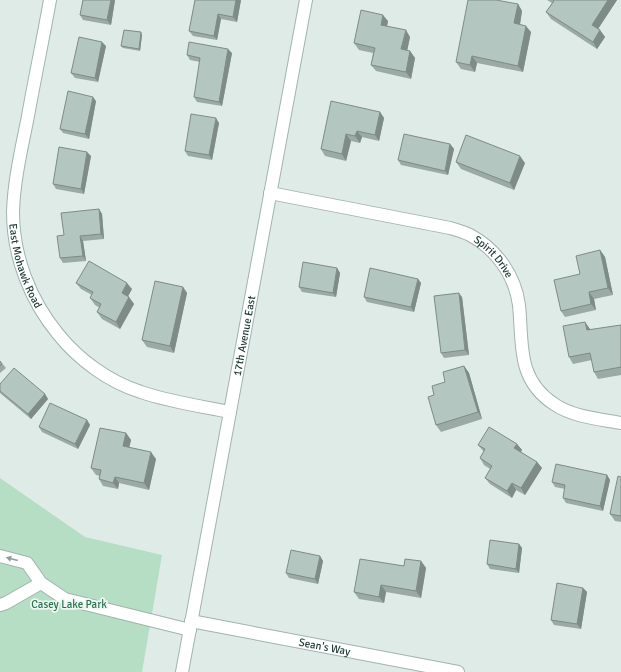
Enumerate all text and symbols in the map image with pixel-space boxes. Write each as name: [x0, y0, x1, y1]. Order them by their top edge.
street label: East Mohawk Road: [7, 223, 45, 310]
street label: Spirit Drive: [472, 233, 516, 280]
street label: 17th Avenue East: [230, 294, 258, 377]
one-way arrow: [5, 555, 18, 561]
park label: Casey Lake Park: [31, 598, 107, 611]
street label: Sean's Way: [298, 635, 352, 658]

